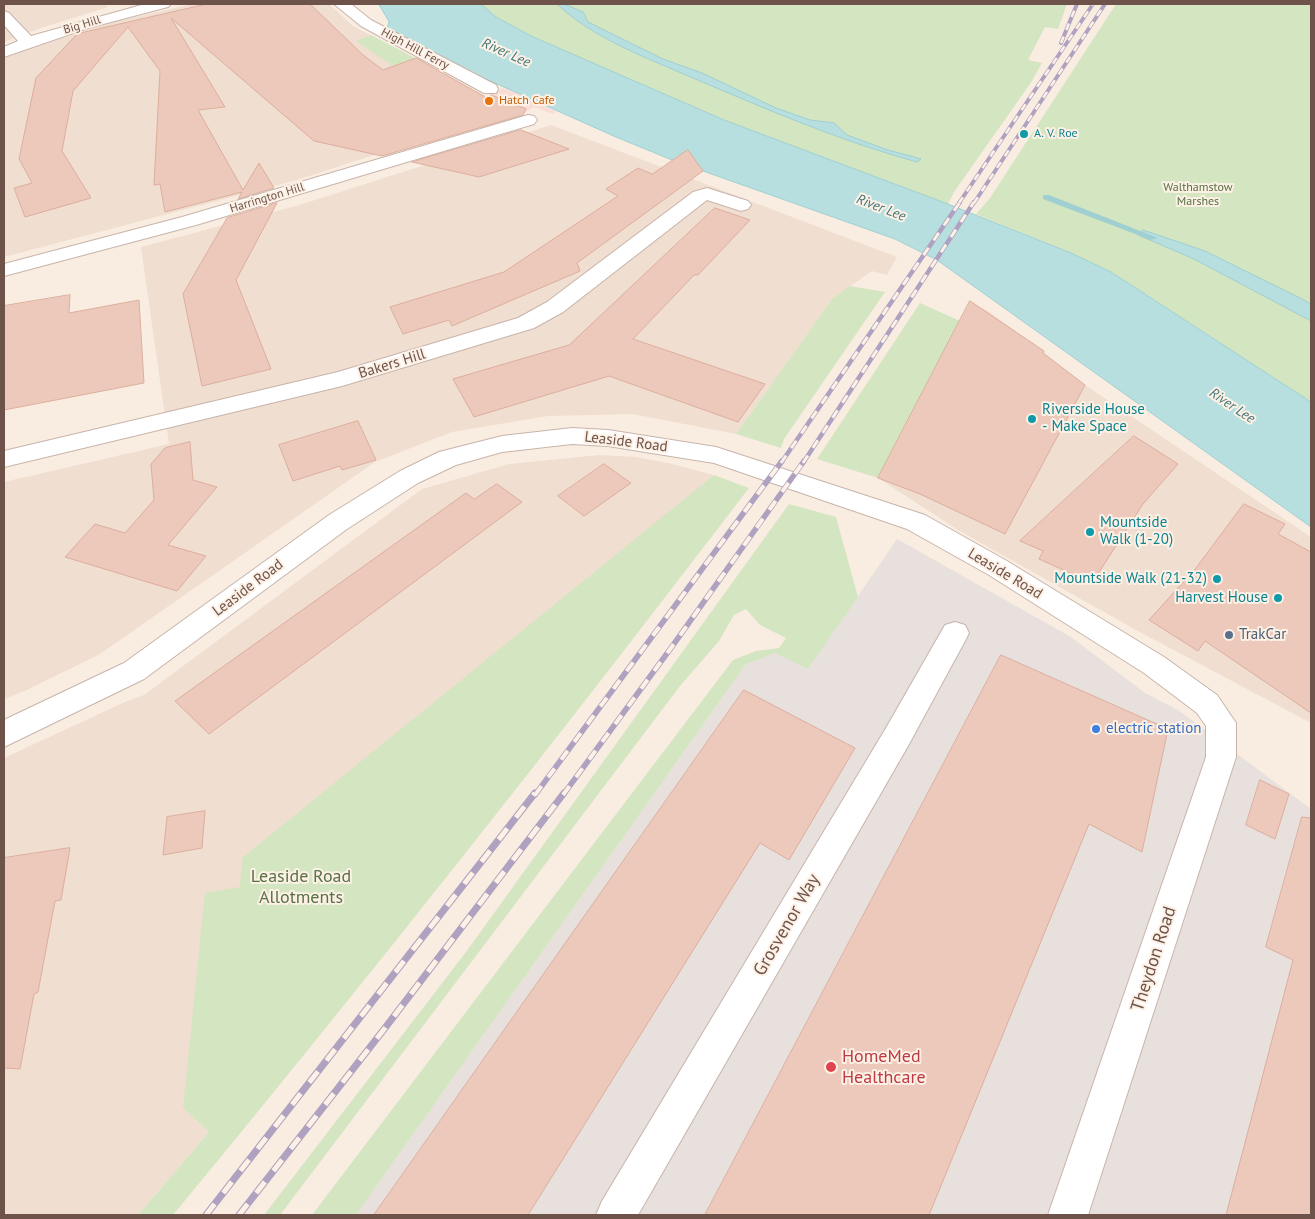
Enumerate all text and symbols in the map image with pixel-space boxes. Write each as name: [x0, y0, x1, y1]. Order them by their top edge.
street label: Big Hill: [62, 13, 102, 37]
street label: High Hill Ferry: [378, 25, 452, 73]
water label: River Lee: [479, 35, 533, 71]
place label: Hatch Cafe: [499, 94, 555, 108]
marker: Hatch Cafe: [483, 95, 495, 107]
place label: A. V. Roe: [1034, 127, 1078, 141]
marker: A. V. Roe: [1018, 128, 1030, 140]
street label: Harrington Hill: [228, 180, 306, 216]
park label: Walthamstow Marshes: [1163, 181, 1233, 209]
water label: River Lee: [854, 191, 908, 225]
street label: Bakers Hill: [356, 345, 428, 383]
water label: River Lee: [1206, 385, 1258, 427]
place label: Riverside House - Make Space: [1042, 401, 1145, 436]
marker: Riverside House - Make Space: [1026, 413, 1038, 425]
street label: Leaside Road: [583, 428, 669, 456]
place label: Mountside Walk (1-20): [1100, 514, 1173, 549]
marker: Mountside Walk (1-20): [1084, 526, 1096, 538]
street label: Leaside Road: [964, 545, 1046, 603]
street label: Leaside Road: [209, 556, 287, 620]
place label: Mountside Walk (21-32): [1054, 570, 1207, 588]
marker: Mountside Walk (21-32): [1211, 573, 1223, 585]
place label: Harvest House: [1175, 589, 1268, 607]
marker: Harvest House: [1272, 592, 1284, 604]
place label: TrakCar: [1239, 626, 1286, 644]
marker: TrakCar: [1223, 629, 1235, 641]
place label: electric station: [1106, 720, 1201, 738]
marker: electric station: [1090, 723, 1102, 735]
park label: Leaside Road Allotments: [251, 866, 351, 909]
street label: Grosvenor Way: [749, 870, 825, 980]
street label: Theydon Road: [1127, 904, 1181, 1014]
place label: HomeMed Healthcare: [842, 1046, 926, 1088]
marker: HomeMed Healthcare: [824, 1060, 838, 1074]

